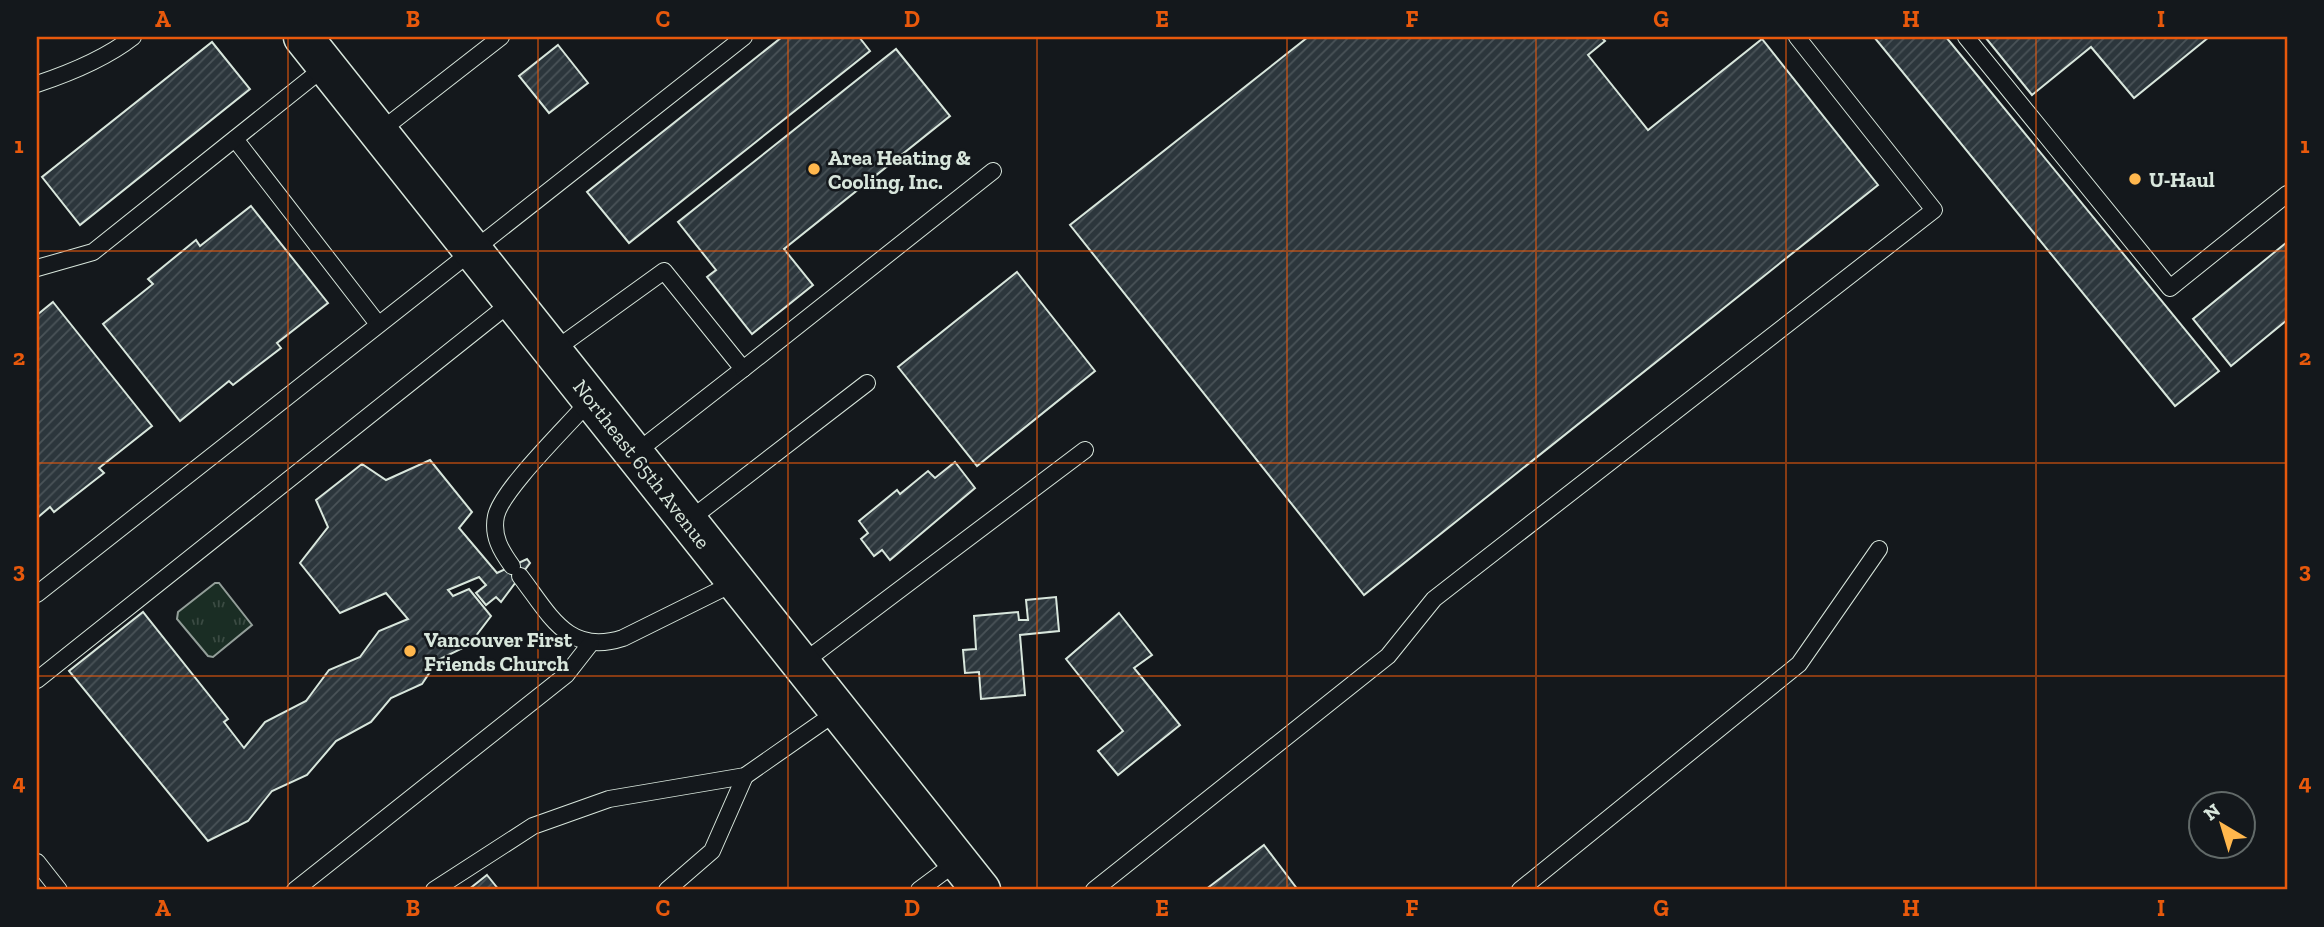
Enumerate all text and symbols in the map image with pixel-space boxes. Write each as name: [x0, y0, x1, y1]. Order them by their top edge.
text: A: [155, 5, 171, 33]
text: B: [406, 5, 420, 33]
text: C: [656, 5, 670, 33]
text: D: [904, 5, 920, 33]
text: E: [1155, 5, 1169, 33]
text: F: [1405, 5, 1419, 33]
text: G: [1653, 5, 1669, 33]
text: H: [1902, 5, 1920, 33]
text: I: [2157, 5, 2165, 33]
text: 1: [14, 131, 24, 159]
text: 1: [2300, 131, 2310, 159]
place label: Area Heating & Cooling, Inc.: [828, 145, 971, 194]
marker: Area Heating & Cooling, Inc.: [806, 161, 822, 177]
place label: U-Haul: [2149, 167, 2215, 192]
marker: U-Haul: [2127, 171, 2143, 187]
text: 2: [13, 343, 25, 371]
text: 2: [2299, 343, 2311, 371]
street label: Northeast 65th Avenue: [568, 374, 716, 554]
text: 3: [13, 556, 25, 584]
text: 3: [2299, 556, 2311, 584]
place label: Vancouver First Friends Church: [424, 627, 573, 676]
marker: Vancouver First Friends Church: [402, 643, 418, 659]
text: 4: [12, 768, 26, 796]
text: 4: [2298, 768, 2312, 796]
north arrow: [2188, 790, 2258, 860]
text: N: [2199, 798, 2225, 826]
text: A: [155, 894, 171, 922]
text: B: [406, 894, 420, 922]
text: C: [656, 894, 670, 922]
text: D: [904, 894, 920, 922]
text: E: [1155, 894, 1169, 922]
text: F: [1405, 894, 1419, 922]
text: G: [1653, 894, 1669, 922]
text: H: [1902, 894, 1920, 922]
text: I: [2157, 894, 2165, 922]

